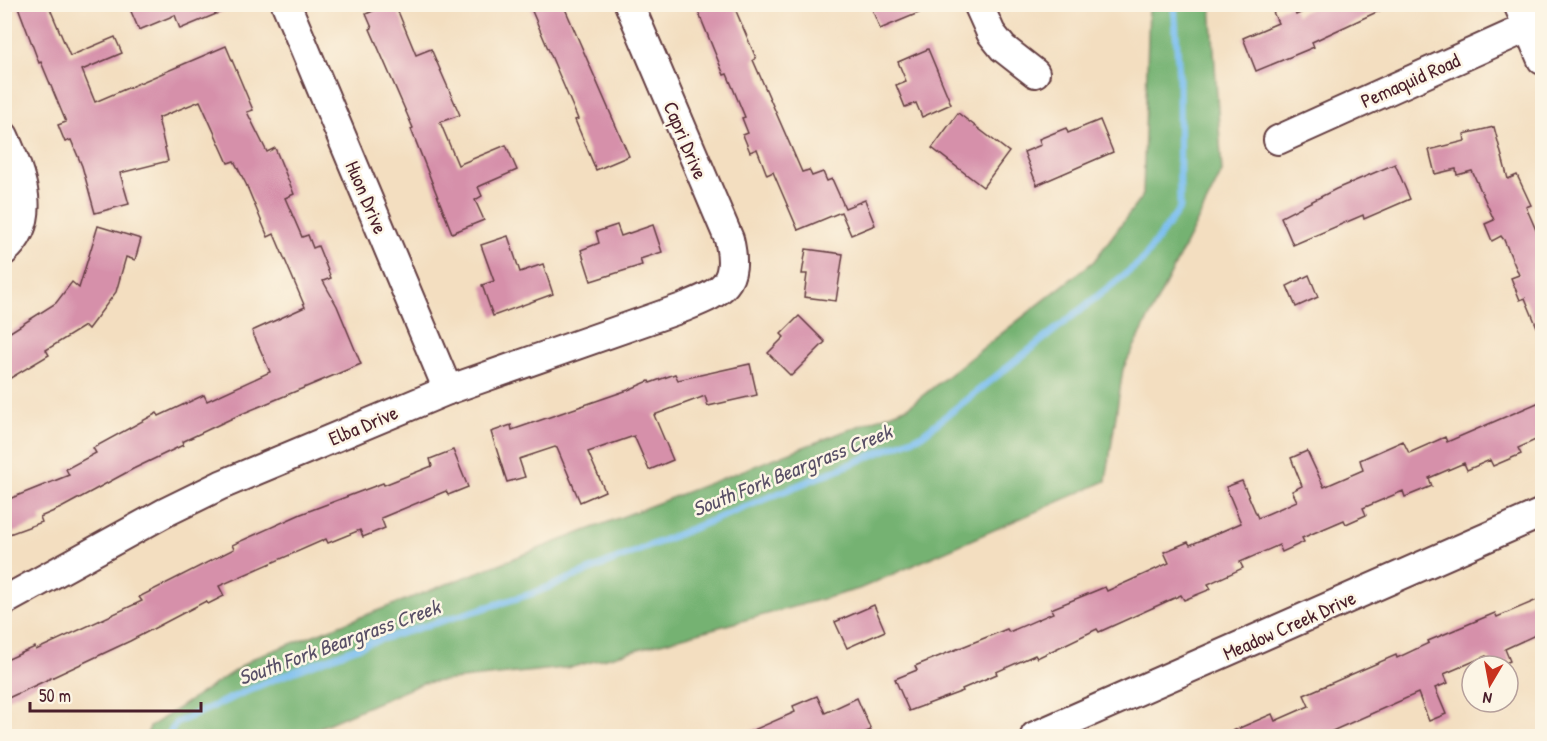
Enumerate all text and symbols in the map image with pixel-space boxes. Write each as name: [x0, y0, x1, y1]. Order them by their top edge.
street label: Pemaquid Road: [1356, 46, 1464, 114]
street label: Capri Drive: [658, 97, 714, 183]
street label: Huon Drive: [340, 156, 394, 238]
street label: Elba Drive: [324, 398, 402, 452]
water label: South Fork Beargrass Creek: [688, 416, 898, 523]
street label: Meadow Creek Drive: [1218, 584, 1360, 666]
water label: South Fork Beargrass Creek: [234, 591, 446, 692]
north arrow: [1460, 654, 1520, 714]
scale bar: [30, 675, 201, 713]
text: 50 m: [39, 683, 71, 708]
text: N: [1481, 687, 1493, 710]

